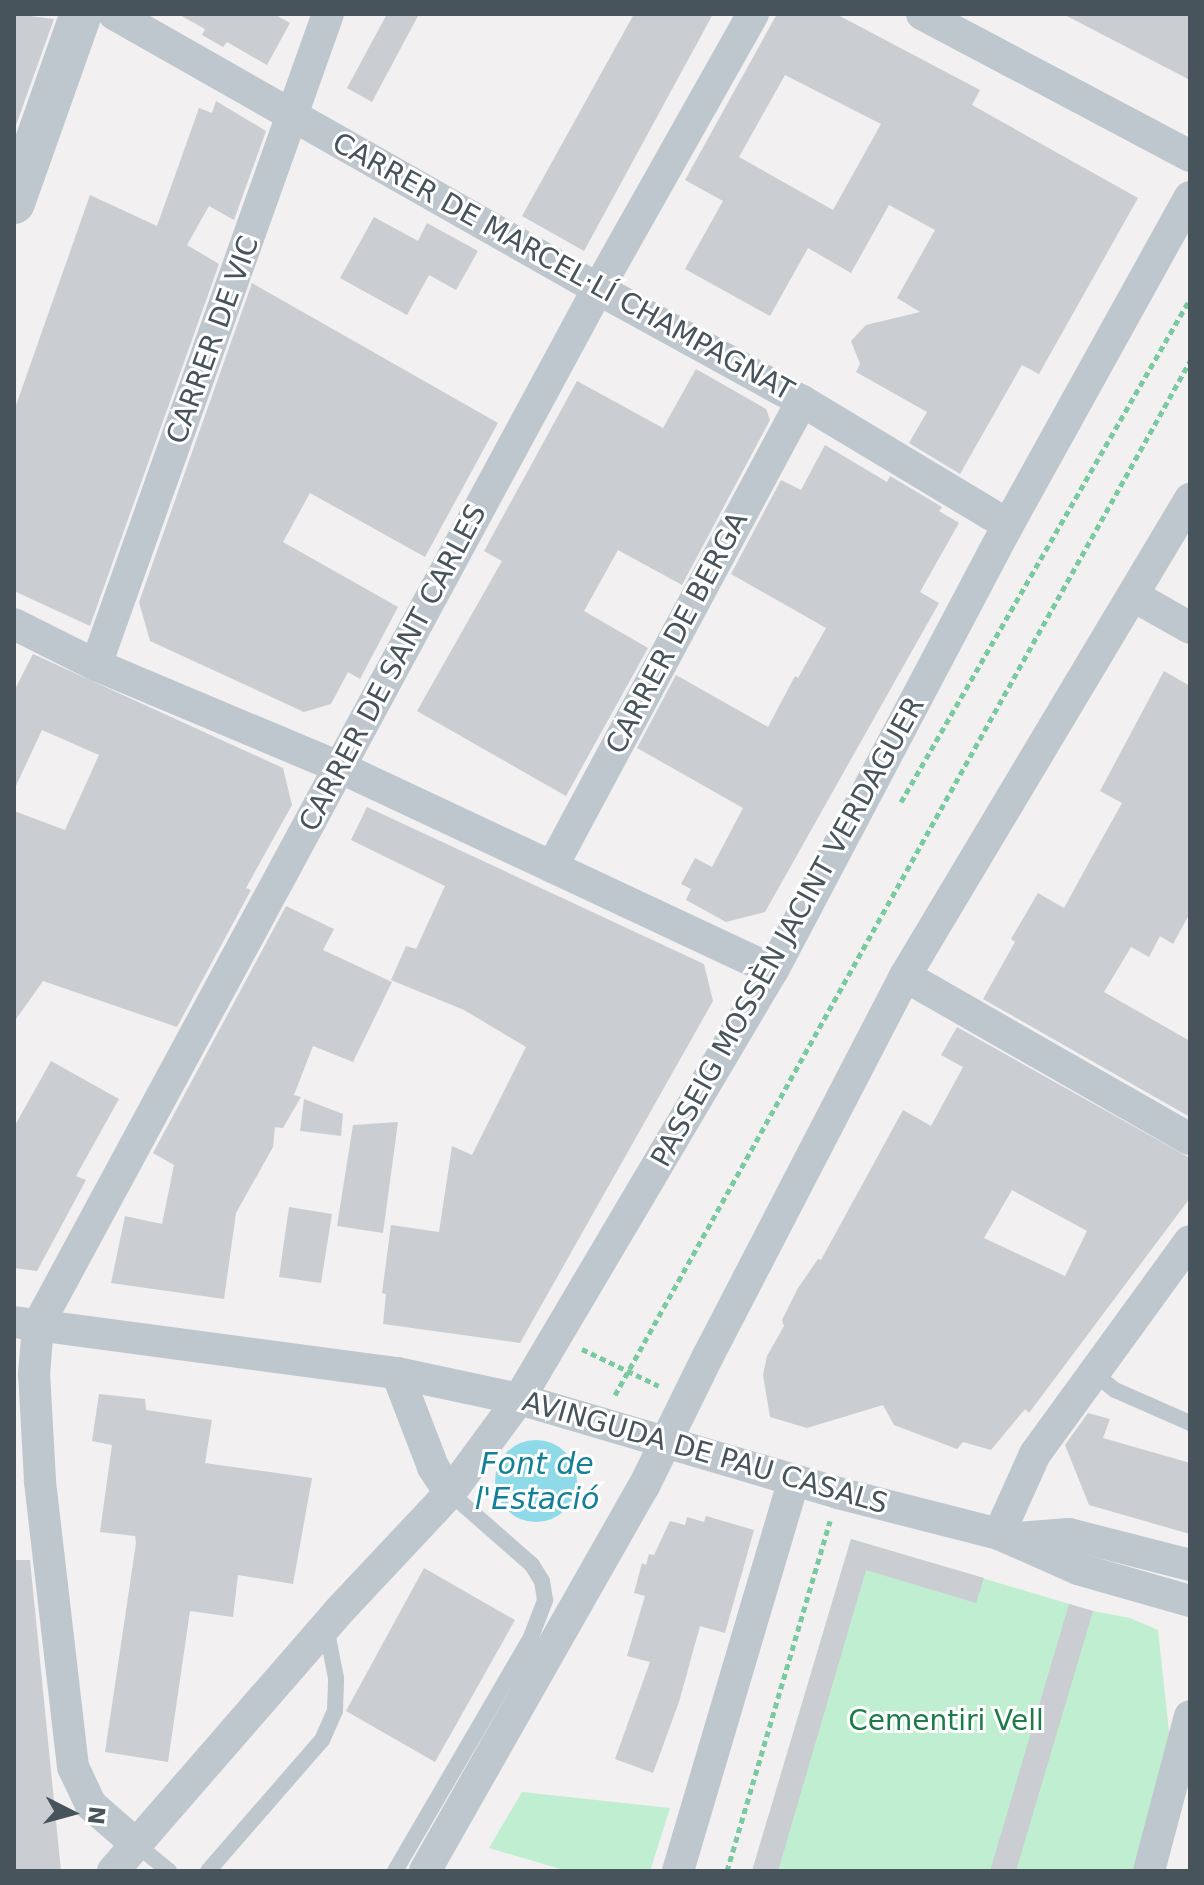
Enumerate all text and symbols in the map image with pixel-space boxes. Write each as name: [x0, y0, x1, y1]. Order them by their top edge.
street label: CARRER DE MARCEL·LÍ CHAMPAGNAT: [327, 126, 799, 408]
street label: CARRER DE VIC: [160, 231, 266, 449]
street label: CARRER DE SANT CARLES: [292, 499, 494, 837]
street label: CARRER DE BERGA: [599, 506, 755, 760]
street label: PASSEIG MOSSÈN JACINT VERDAGUER: [644, 691, 932, 1173]
street label: AVINGUDA DE PAU CASALS: [519, 1385, 891, 1521]
water label: Font de l'Estació: [475, 1446, 599, 1516]
park label: Cementiri Vell: [848, 1704, 1044, 1738]
north arrow: [32, 1773, 112, 1853]
text: N: [83, 1805, 110, 1826]

